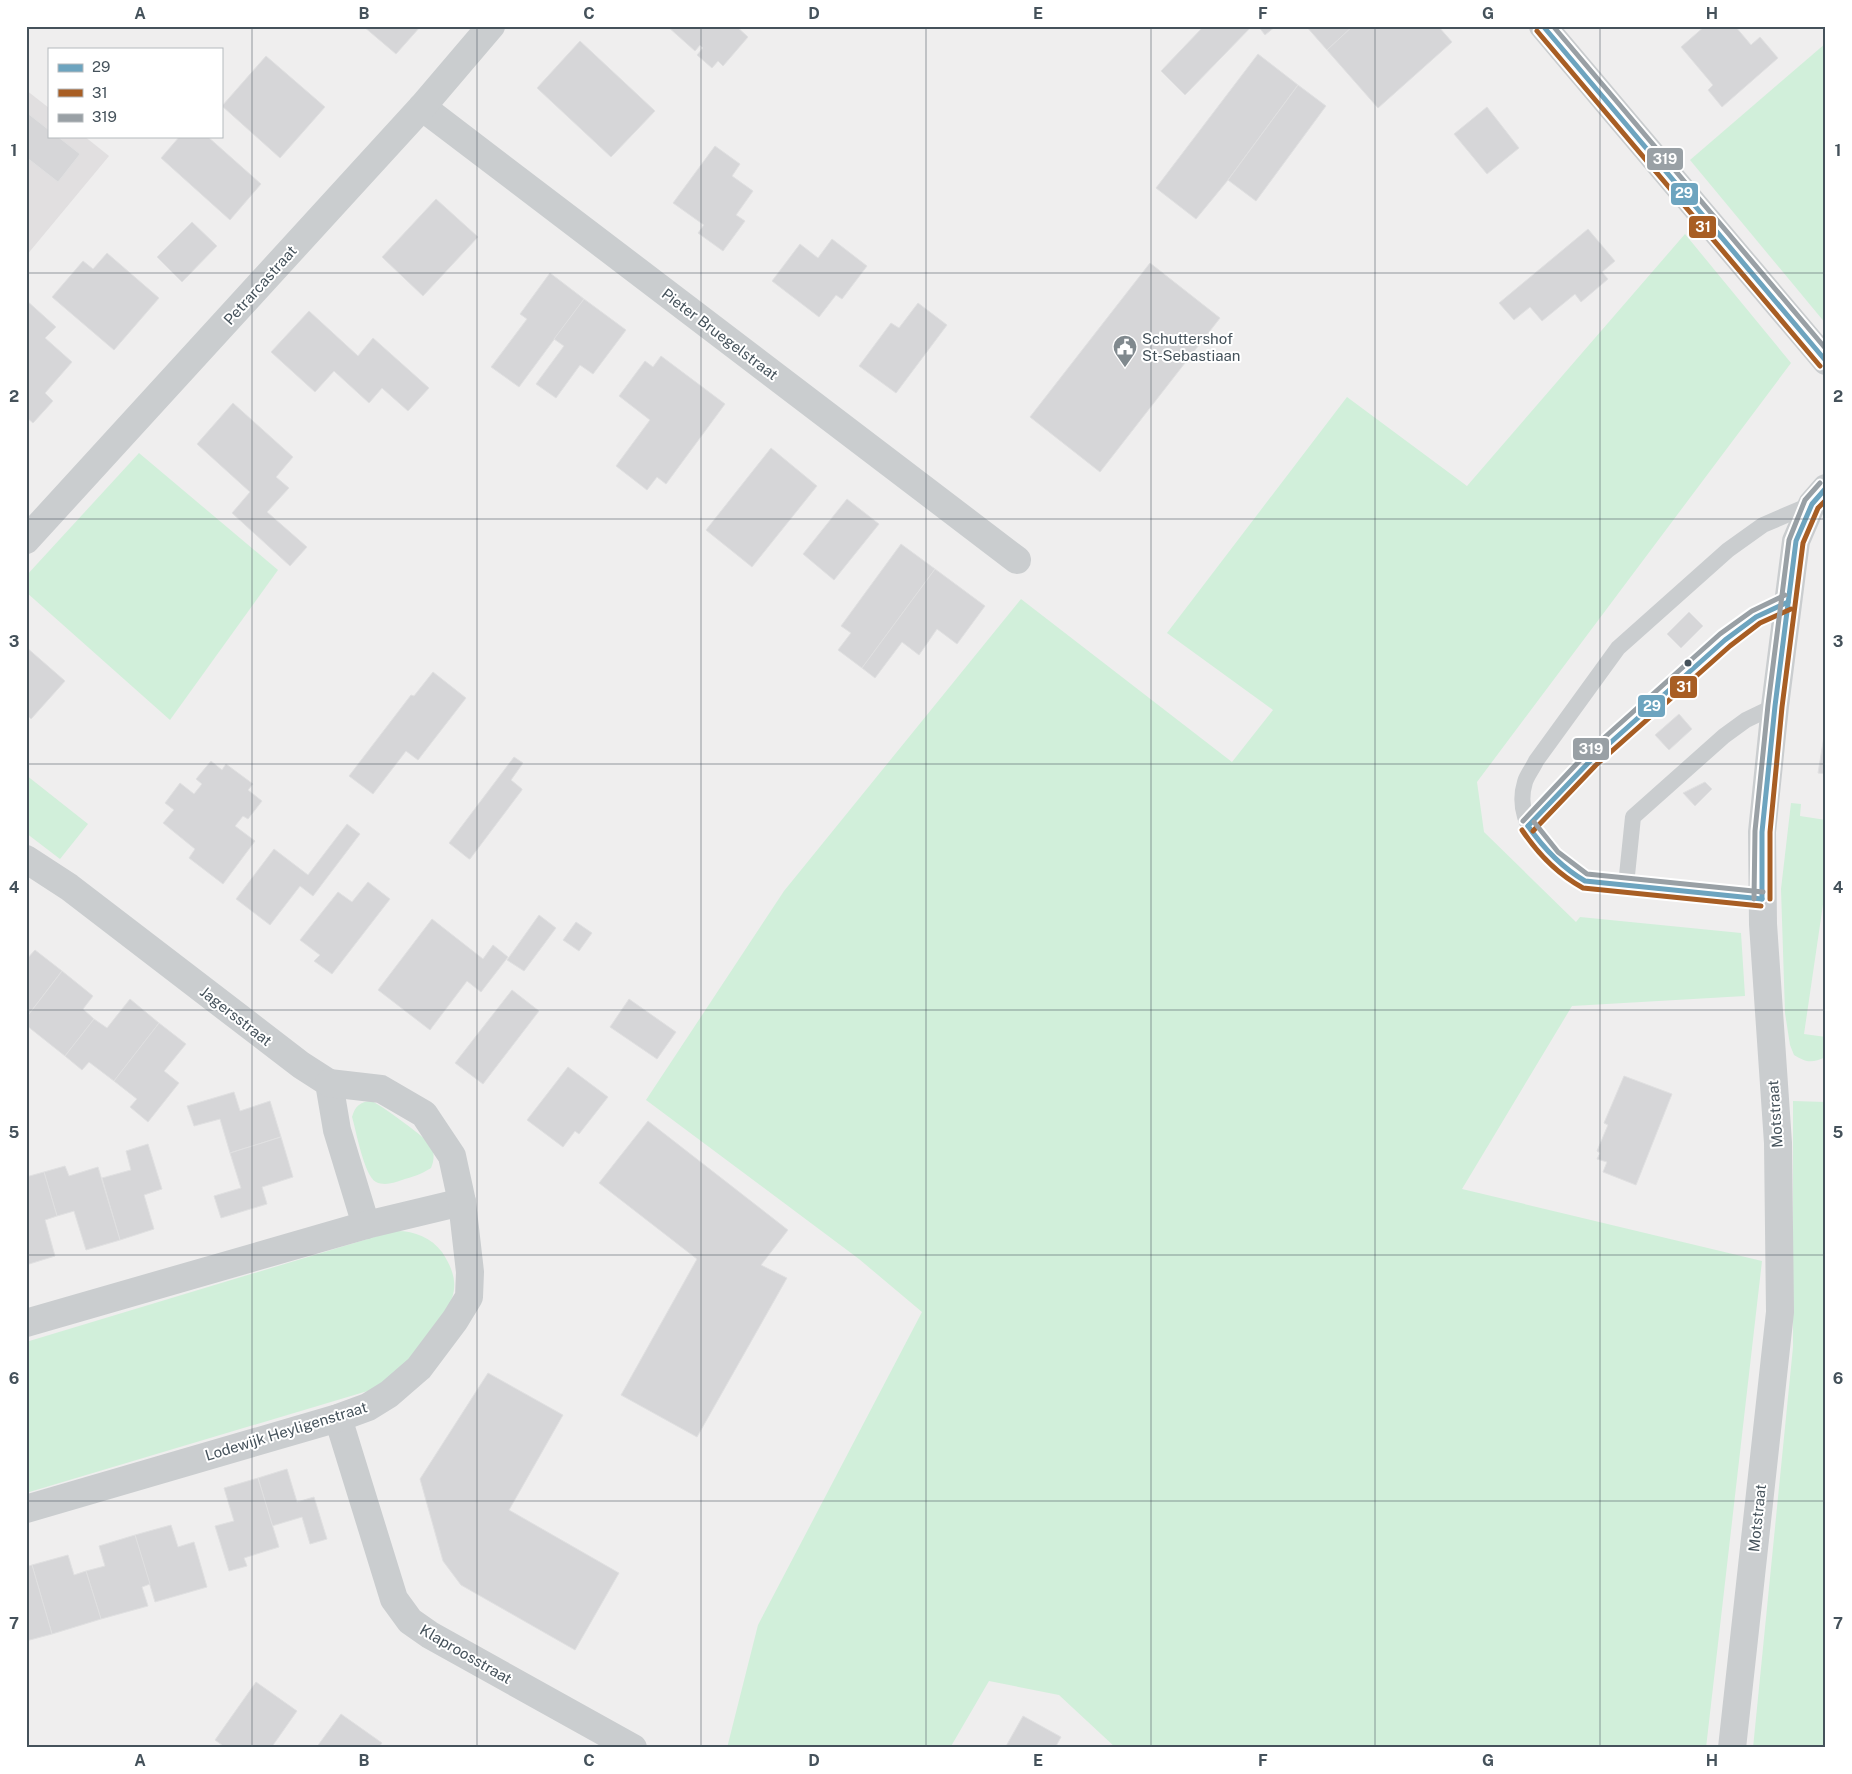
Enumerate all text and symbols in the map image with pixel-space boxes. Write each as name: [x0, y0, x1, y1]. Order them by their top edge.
text: A: [134, 4, 146, 23]
text: B: [359, 4, 370, 23]
text: C: [583, 4, 595, 23]
text: D: [808, 4, 820, 23]
text: E: [1033, 4, 1043, 23]
text: F: [1258, 4, 1268, 23]
text: G: [1482, 4, 1494, 23]
text: H: [1706, 4, 1718, 23]
legend: [48, 48, 222, 138]
text: 29: [92, 58, 110, 75]
text: 31: [92, 84, 108, 101]
text: 319: [92, 108, 117, 125]
text: 1: [11, 141, 17, 160]
text: 1: [1835, 141, 1841, 160]
line badge: 319: [1646, 147, 1684, 171]
text: 319: [1653, 151, 1677, 167]
line badge: 29: [1670, 182, 1699, 206]
text: 29: [1675, 185, 1693, 201]
line badge: 31: [1688, 215, 1717, 239]
text: 31: [1695, 219, 1711, 235]
street label: Petrarcastraat: [220, 242, 300, 328]
street label: Pieter Bruegelstraat: [659, 285, 782, 383]
place label: Schuttershof St-Sebastiaan: [1142, 330, 1240, 364]
public building icon: Schuttershof St-Sebastiaan: [1112, 334, 1138, 368]
text: 2: [9, 387, 19, 406]
text: 2: [1833, 387, 1843, 406]
text: 3: [9, 632, 19, 651]
text: 3: [1833, 632, 1843, 651]
unlabelled marker: [1683, 658, 1693, 668]
line badge: 31: [1669, 675, 1698, 699]
text: 31: [1676, 679, 1692, 695]
line badge: 29: [1637, 694, 1666, 718]
text: 29: [1643, 698, 1661, 714]
line badge: 319: [1572, 737, 1610, 761]
text: 319: [1579, 741, 1603, 757]
text: 4: [9, 878, 20, 897]
text: 4: [1833, 878, 1844, 897]
street label: Jagersstraat: [197, 983, 275, 1049]
street label: Motstraat: [1764, 1079, 1786, 1149]
text: 5: [9, 1123, 20, 1142]
text: 5: [1833, 1123, 1844, 1142]
text: 6: [9, 1369, 19, 1388]
text: 6: [1833, 1369, 1843, 1388]
street label: Lodewijk Heyligenstraat: [203, 1398, 369, 1464]
street label: Motstraat: [1745, 1483, 1769, 1553]
text: 7: [9, 1614, 19, 1633]
text: 7: [1833, 1614, 1843, 1633]
street label: Klaproosstraat: [417, 1621, 515, 1687]
text: A: [134, 1751, 146, 1770]
text: B: [359, 1751, 370, 1770]
text: C: [583, 1751, 595, 1770]
text: D: [808, 1751, 820, 1770]
text: E: [1033, 1751, 1043, 1770]
text: F: [1258, 1751, 1268, 1770]
text: G: [1482, 1751, 1494, 1770]
text: H: [1706, 1751, 1718, 1770]

